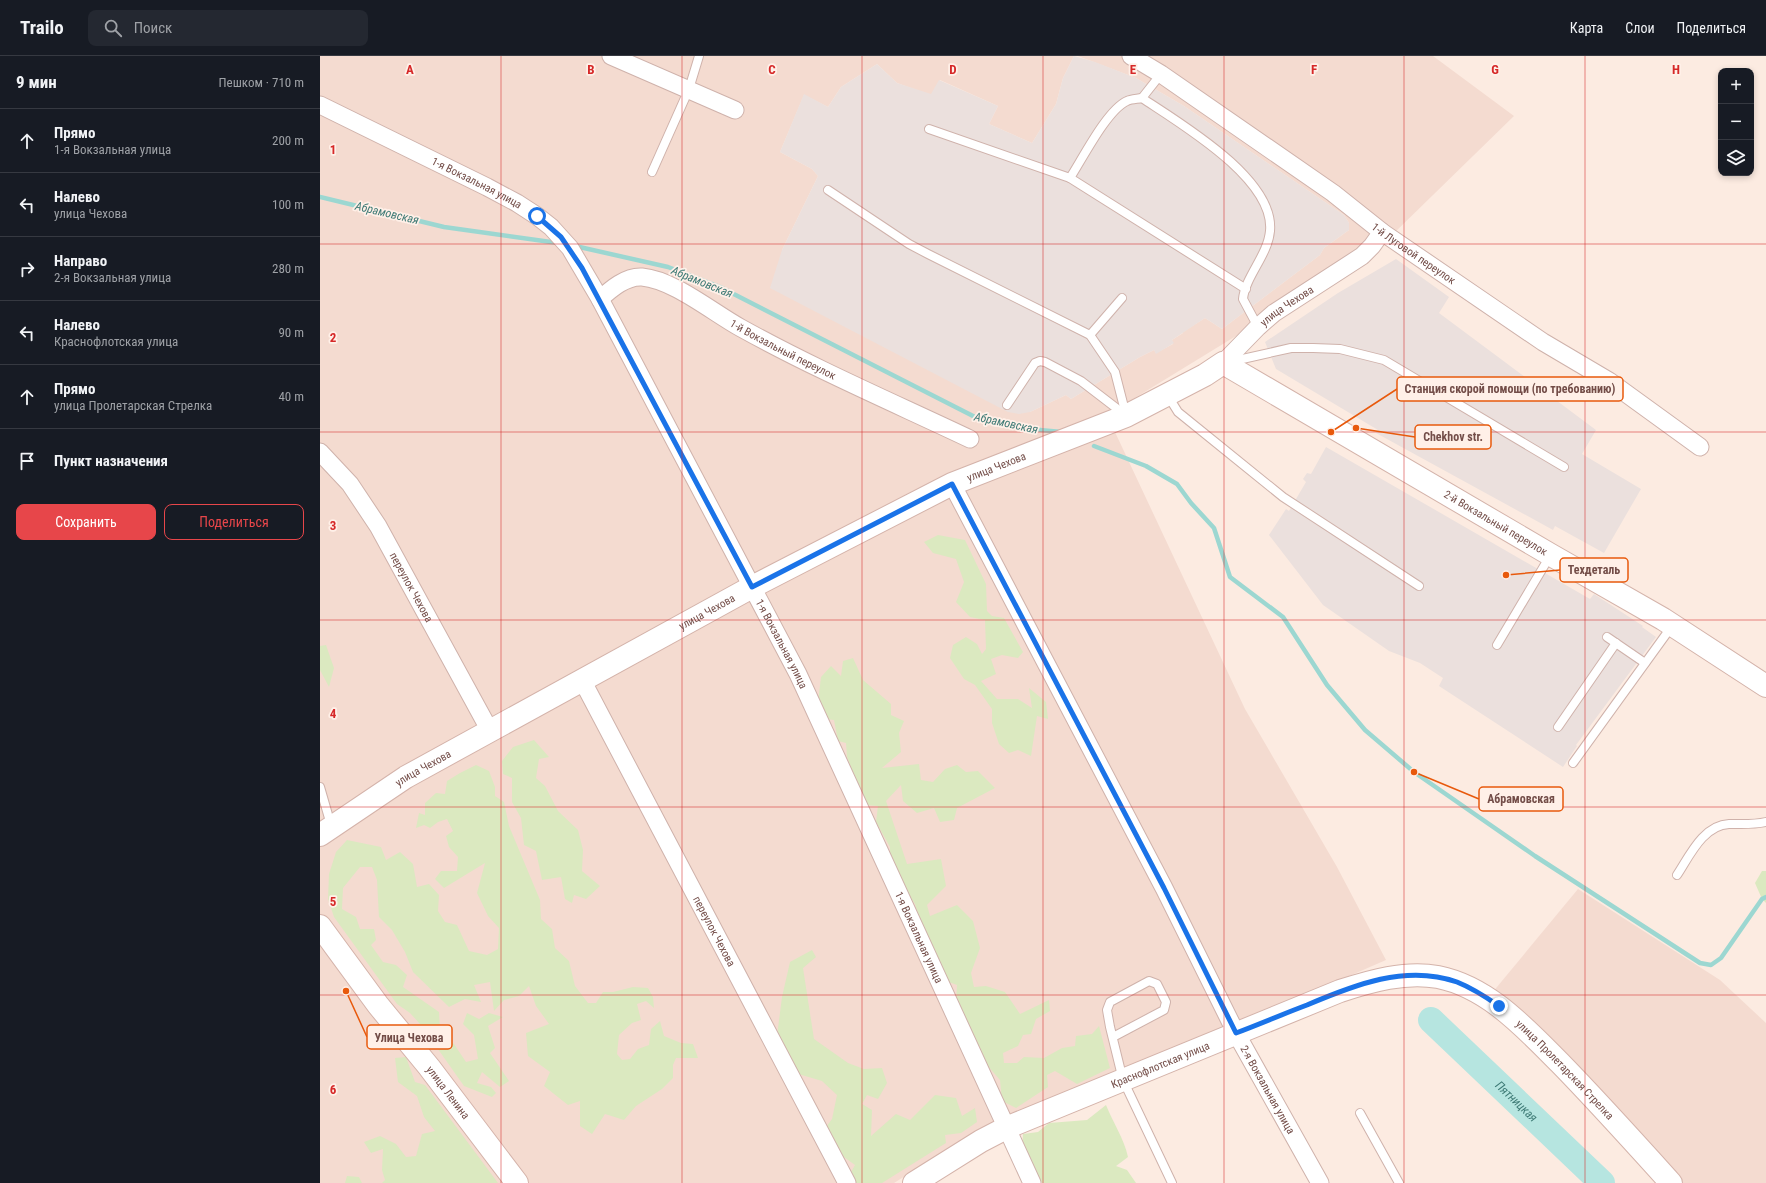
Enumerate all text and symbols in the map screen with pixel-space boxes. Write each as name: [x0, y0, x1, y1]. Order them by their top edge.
search box: [88, 10, 368, 46]
text: Trailo: [20, 16, 64, 39]
icon: search: [102, 17, 124, 39]
text: Поиск: [134, 19, 172, 37]
text: Карта: [1570, 20, 1603, 36]
text: Слои: [1625, 20, 1655, 36]
text: Поделиться: [1677, 20, 1746, 36]
text: A: [406, 62, 414, 77]
text: B: [587, 62, 595, 77]
text: C: [768, 62, 776, 77]
text: D: [949, 62, 957, 77]
text: E: [1130, 62, 1137, 77]
text: F: [1311, 62, 1317, 77]
text: G: [1491, 62, 1499, 77]
text: H: [1672, 62, 1680, 77]
map controls: [1718, 68, 1754, 176]
button: +: [1718, 68, 1754, 104]
text: 9 мин: [16, 72, 57, 92]
text: Пешком · 710 m: [218, 75, 304, 90]
button: −: [1718, 104, 1754, 140]
text: Прямо: [54, 124, 95, 142]
icon: ahead: [16, 130, 38, 152]
text: 200 m: [272, 133, 304, 148]
button: layers: [1718, 140, 1754, 176]
text: 1-я Вокзальная улица: [54, 142, 171, 157]
text: 1: [330, 142, 336, 157]
street label: 1-я Вокзальная улица: [429, 155, 524, 211]
text: Налево: [54, 188, 100, 206]
icon: left: [16, 194, 38, 216]
text: 100 m: [272, 197, 304, 212]
water label: Абрамовская: [353, 199, 421, 227]
text: улица Чехова: [54, 206, 127, 221]
route start: [528, 207, 546, 225]
street label: 1-й Луговой переулок: [1369, 220, 1458, 288]
text: Направо: [54, 252, 107, 270]
icon: right: [16, 258, 38, 280]
text: 280 m: [272, 261, 304, 276]
water label: Абрамовская: [668, 263, 735, 301]
text: 2-я Вокзальная улица: [54, 270, 171, 285]
street label: улица Чехова: [1258, 283, 1316, 329]
text: Налево: [54, 316, 100, 334]
street label: 1-й Вокзальный переулок: [727, 317, 839, 383]
icon: left: [16, 322, 38, 344]
text: 90 m: [278, 325, 304, 340]
text: 2: [330, 330, 337, 345]
text: Краснофлотская улица: [54, 334, 178, 349]
callout: Станция скорой помощи (по требованию): [1397, 377, 1623, 401]
text: Прямо: [54, 380, 95, 398]
text: Станция скорой помощи (по требованию): [1405, 382, 1615, 396]
icon: ahead: [16, 386, 38, 408]
text: 40 m: [278, 389, 304, 404]
text: улица Пролетарская Стрелка: [54, 398, 212, 413]
water label: Абрамовская: [972, 409, 1040, 437]
callout: Chekhov str.: [1415, 425, 1491, 449]
text: Chekhov str.: [1423, 430, 1483, 444]
icon: arrive: [16, 450, 38, 472]
street label: улица Чехова: [965, 450, 1028, 484]
text: Пункт назначения: [54, 452, 168, 470]
street label: 2-й Вокзальный переулок: [1442, 488, 1550, 559]
button: Сохранить: [16, 504, 156, 540]
button: Поделиться: [164, 504, 304, 540]
text: 3: [330, 518, 336, 533]
street label: переулок Чехова: [387, 550, 435, 624]
callout: Техдеталь: [1560, 558, 1628, 582]
text: Техдеталь: [1568, 563, 1620, 577]
street label: улица Чехова: [677, 592, 737, 633]
street label: 1-я Вокзальная улица: [753, 597, 810, 691]
text: 4: [330, 706, 337, 721]
street label: улица Чехова: [393, 748, 453, 789]
callout: Абрамовская: [1479, 787, 1563, 811]
text: Абрамовская: [1487, 792, 1555, 806]
street label: 1-я Вокзальная улица: [892, 890, 945, 985]
text: 5: [330, 894, 337, 909]
street label: переулок Чехова: [690, 894, 738, 969]
route end: [1490, 997, 1508, 1015]
street label: улица Пролетарская Стрелка: [1513, 1017, 1616, 1122]
callout: Улица Чехова: [367, 1025, 452, 1049]
text: Улица Чехова: [374, 1031, 444, 1045]
street label: Краснофлотская улица: [1109, 1039, 1212, 1091]
street label: 2-я Вокзальная улица: [1237, 1043, 1297, 1136]
street label: улица Ленина: [423, 1063, 472, 1122]
water label: Пятницкая: [1493, 1078, 1541, 1125]
text: 6: [330, 1082, 337, 1097]

